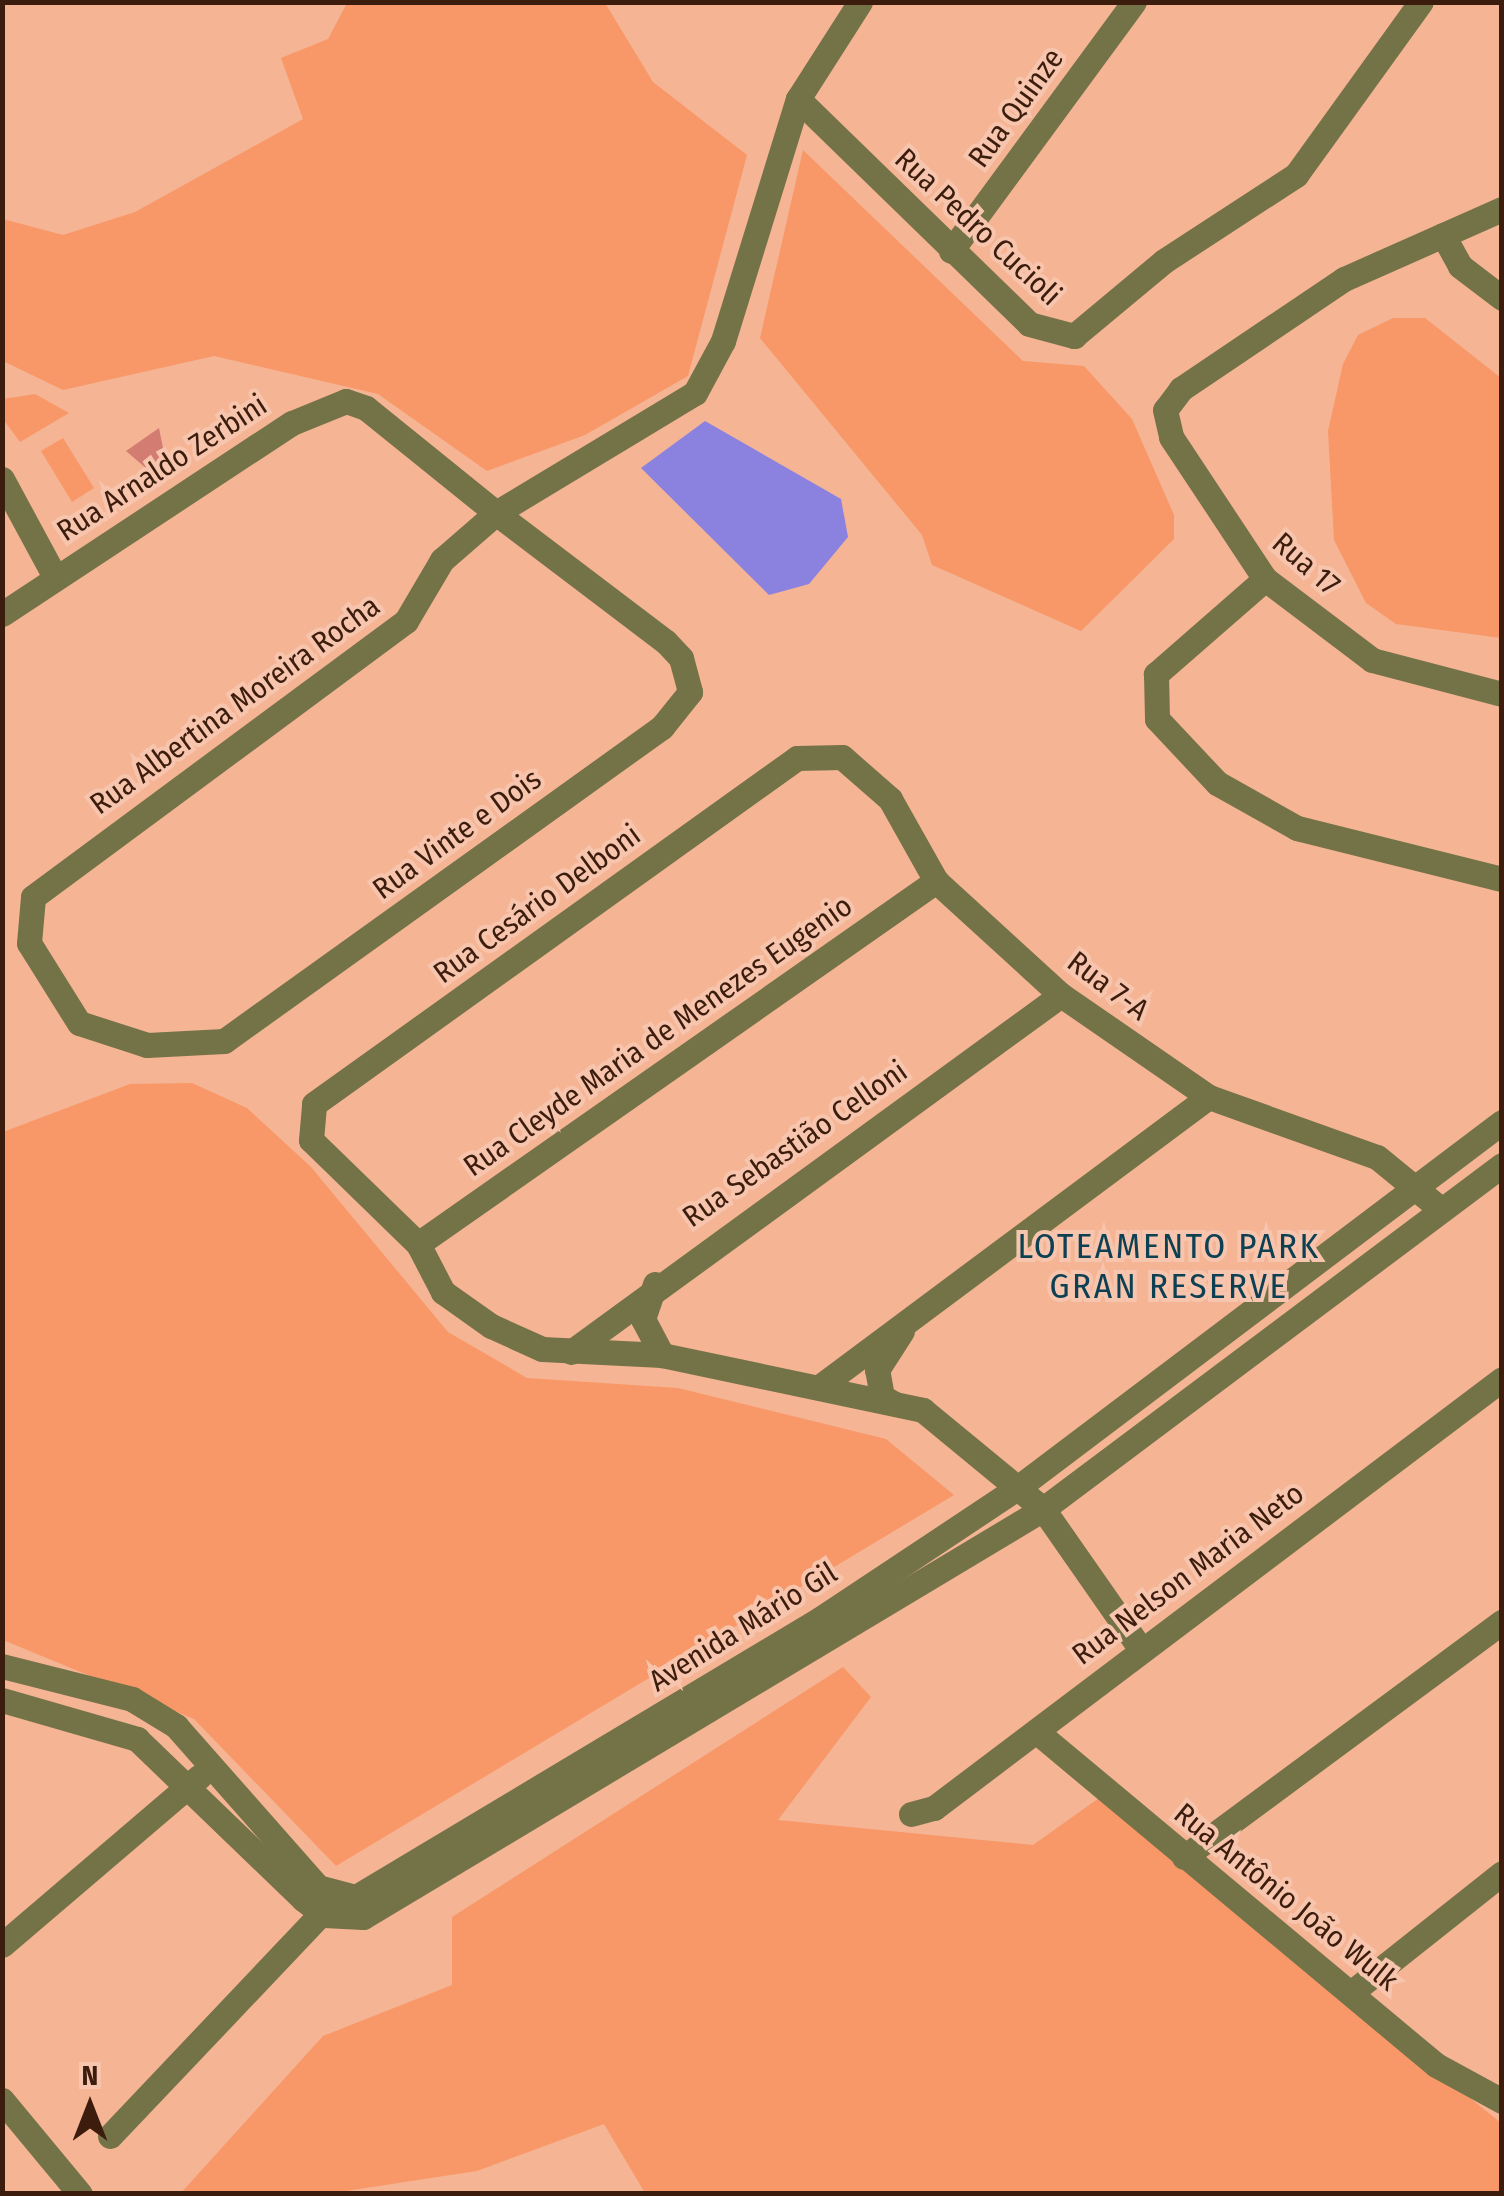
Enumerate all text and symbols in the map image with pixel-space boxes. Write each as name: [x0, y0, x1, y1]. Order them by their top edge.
street label: Rua Quinze: [961, 42, 1071, 174]
street label: Rua Pedro Cucioli: [887, 141, 1069, 313]
street label: Rua Arnaldo Zerbini: [50, 387, 274, 549]
street label: Rua 17: [1265, 525, 1347, 603]
street label: Rua Albertina Moreira Rocha: [83, 588, 387, 822]
street label: Rua Vinte e Dois: [366, 761, 548, 907]
street label: Rua Cesário Delboni: [427, 817, 647, 991]
street label: Rua Cleyde Maria de Menezes Eugenio: [457, 888, 859, 1184]
street label: Rua 7-A: [1060, 944, 1156, 1028]
street label: Rua Sebastião Celloni: [676, 1053, 914, 1235]
district label: LOTEAMENTO PARK GRAN RESERVE: [1017, 1225, 1321, 1307]
street label: Rua Nelson Maria Neto: [1065, 1475, 1311, 1673]
street label: Avenida Mário Gil: [642, 1555, 844, 1699]
street label: Rua Antônio João Wulk: [1167, 1796, 1405, 1998]
north arrow: [40, 2056, 140, 2156]
text: N: [82, 2059, 98, 2092]

